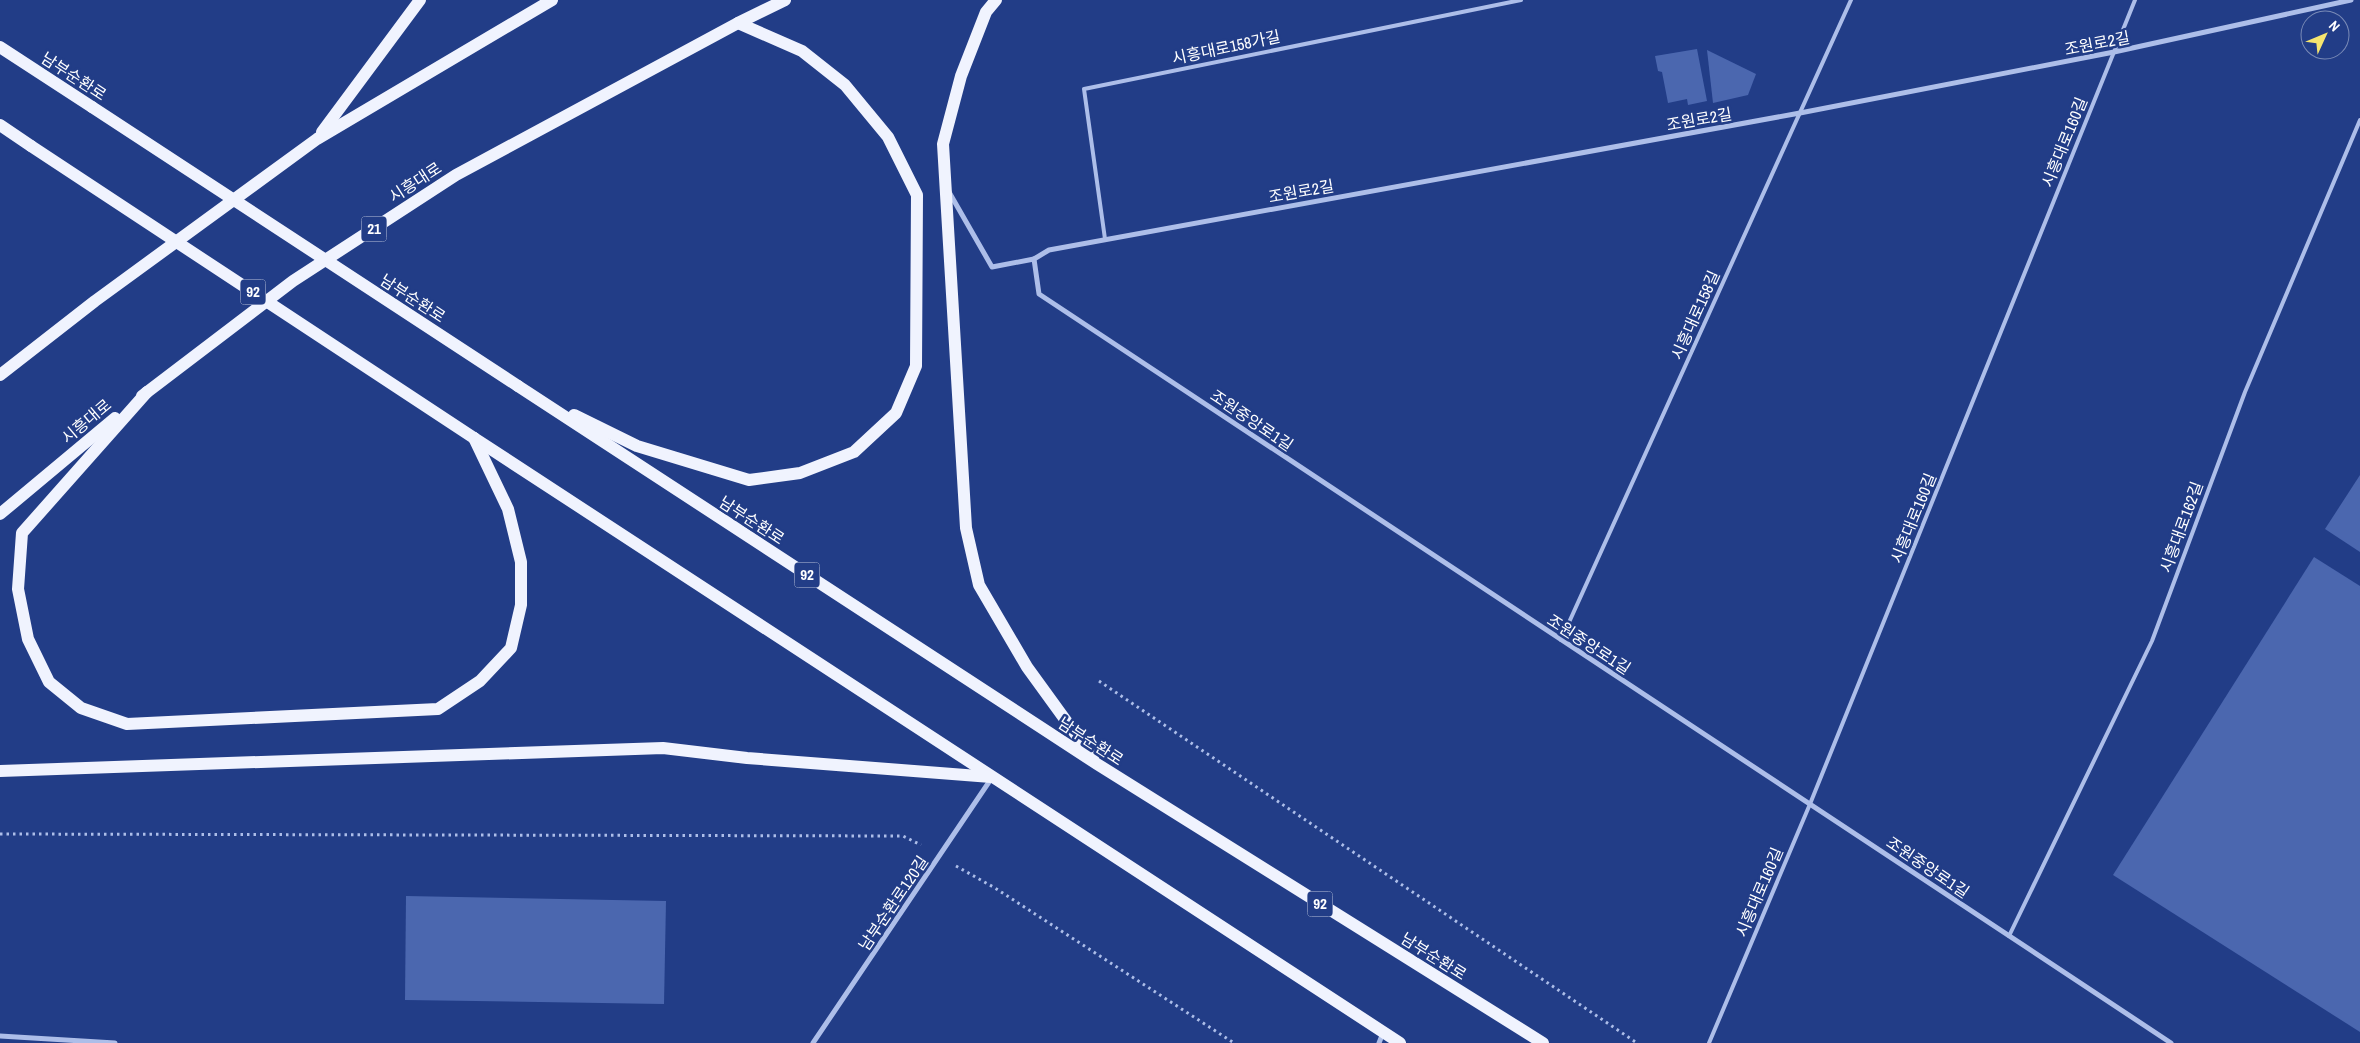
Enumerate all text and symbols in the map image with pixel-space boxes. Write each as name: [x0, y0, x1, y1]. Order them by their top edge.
north arrow: [2300, 10, 2350, 60]
text: N: [2325, 17, 2344, 35]
street label: 시흥대로158가길: [1170, 25, 1282, 69]
street label: 조원로2길: [2062, 26, 2132, 60]
street label: 남부순환로: [37, 47, 111, 105]
street label: 시흥대로160길: [2036, 94, 2092, 190]
street label: 조원로2길: [1664, 102, 1734, 136]
street label: 시흥대로: [384, 157, 446, 207]
street label: 조원로2길: [1266, 174, 1336, 208]
road number: 21: [362, 216, 386, 242]
street label: 시흥대로158길: [1666, 267, 1724, 363]
street label: 남부순환로: [376, 269, 450, 327]
road number: 92: [240, 280, 266, 304]
street label: 조원중앙로1길: [1206, 384, 1298, 456]
street label: 시흥대로: [56, 393, 116, 448]
street label: 시흥대로160길: [1885, 470, 1941, 566]
street label: 시흥대로162길: [2154, 478, 2208, 576]
street label: 남부순환로: [715, 491, 789, 549]
road number: 92: [794, 562, 820, 588]
street label: 조원중앙로1길: [1543, 609, 1635, 679]
street label: 남부순환로: [1054, 712, 1128, 770]
street label: 조원중앙로1길: [1882, 831, 1974, 903]
street label: 시흥대로160길: [1730, 844, 1788, 940]
street label: 남부순환로120길: [853, 851, 933, 955]
road number: 92: [1308, 892, 1332, 916]
street label: 남부순환로: [1397, 927, 1471, 985]

